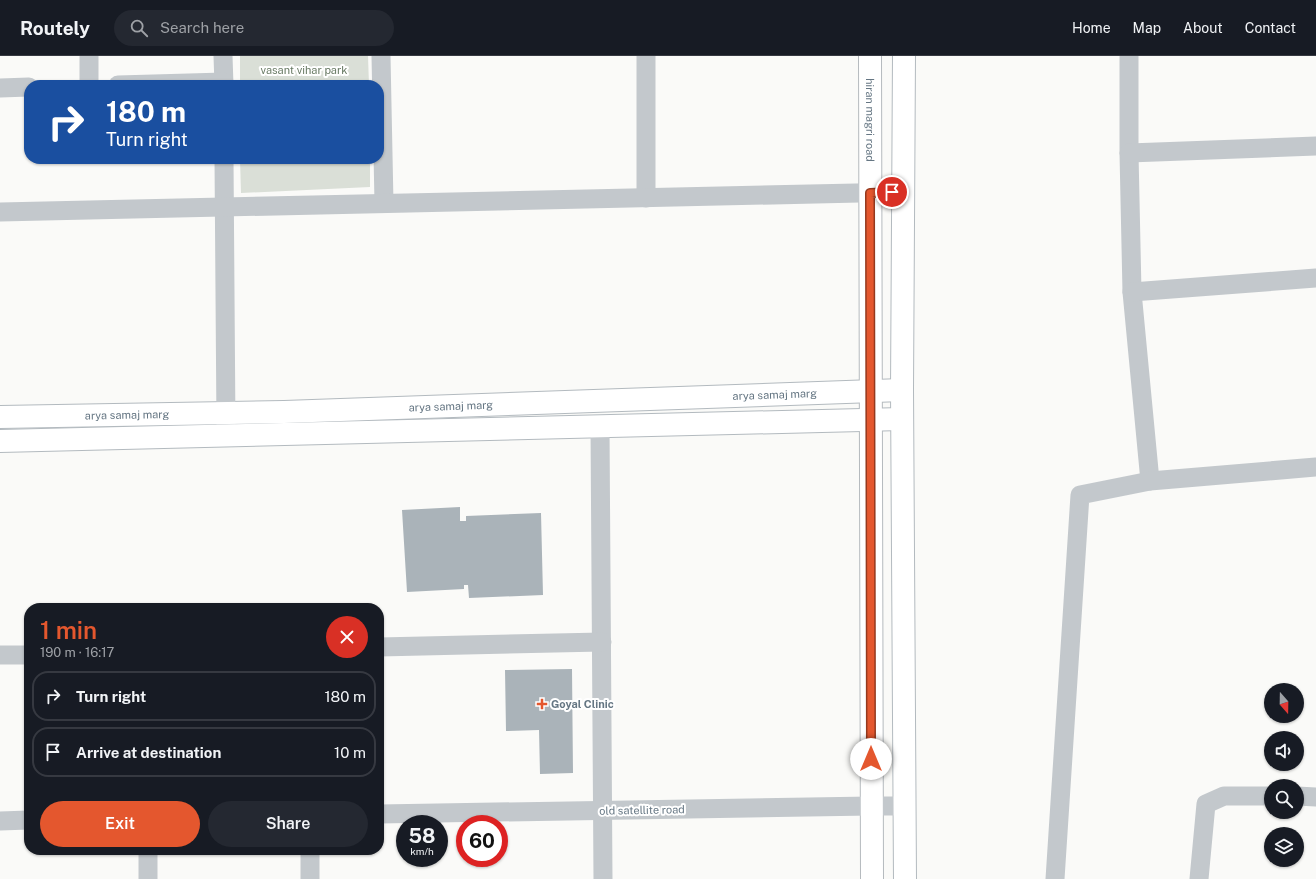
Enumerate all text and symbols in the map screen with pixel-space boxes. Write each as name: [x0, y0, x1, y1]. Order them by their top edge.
search box: [114, 10, 394, 46]
text: Routely: [20, 17, 90, 39]
icon: search: [128, 17, 150, 39]
text: Search here: [160, 19, 244, 36]
text: Home: [1072, 20, 1111, 36]
text: Map: [1133, 20, 1161, 36]
text: About: [1183, 20, 1223, 36]
text: Contact: [1245, 20, 1296, 36]
park label: vasant vihar park: [261, 64, 347, 76]
street label: hiran magri road: [864, 78, 876, 162]
text: 180 m: [106, 95, 186, 128]
icon: right: [40, 96, 92, 148]
text: Turn right: [106, 129, 188, 150]
pin: [875, 175, 909, 209]
icon: arrive: [881, 181, 903, 203]
street label: arya samaj marg: [732, 387, 817, 402]
street label: arya samaj marg: [408, 399, 493, 414]
street label: arya samaj marg: [85, 408, 169, 422]
text: 1 min: [40, 616, 97, 644]
button: close: [326, 616, 368, 658]
text: 190 m · 16:17: [40, 645, 114, 660]
north arrow: [1264, 683, 1304, 723]
map controls: [1264, 683, 1304, 867]
icon: right: [42, 685, 64, 707]
text: Turn right: [76, 688, 146, 705]
text: 180 m: [324, 688, 366, 705]
marker: Goyal Clinic: [536, 698, 548, 710]
place label: Goyal Clinic: [551, 698, 614, 710]
button: sound: [1264, 731, 1304, 771]
position arrow: [850, 738, 892, 780]
icon: arrive: [42, 741, 64, 763]
text: Arrive at destination: [76, 744, 221, 761]
text: 10 m: [334, 744, 366, 761]
button: search: [1264, 779, 1304, 819]
button: Exit: [40, 801, 200, 847]
button: Share: [208, 801, 368, 847]
street label: old satellite road: [599, 803, 685, 817]
speed limit sign: 60: [456, 815, 508, 867]
text: 58: [409, 824, 435, 848]
button: layers: [1264, 827, 1304, 867]
text: km/h: [410, 845, 434, 857]

